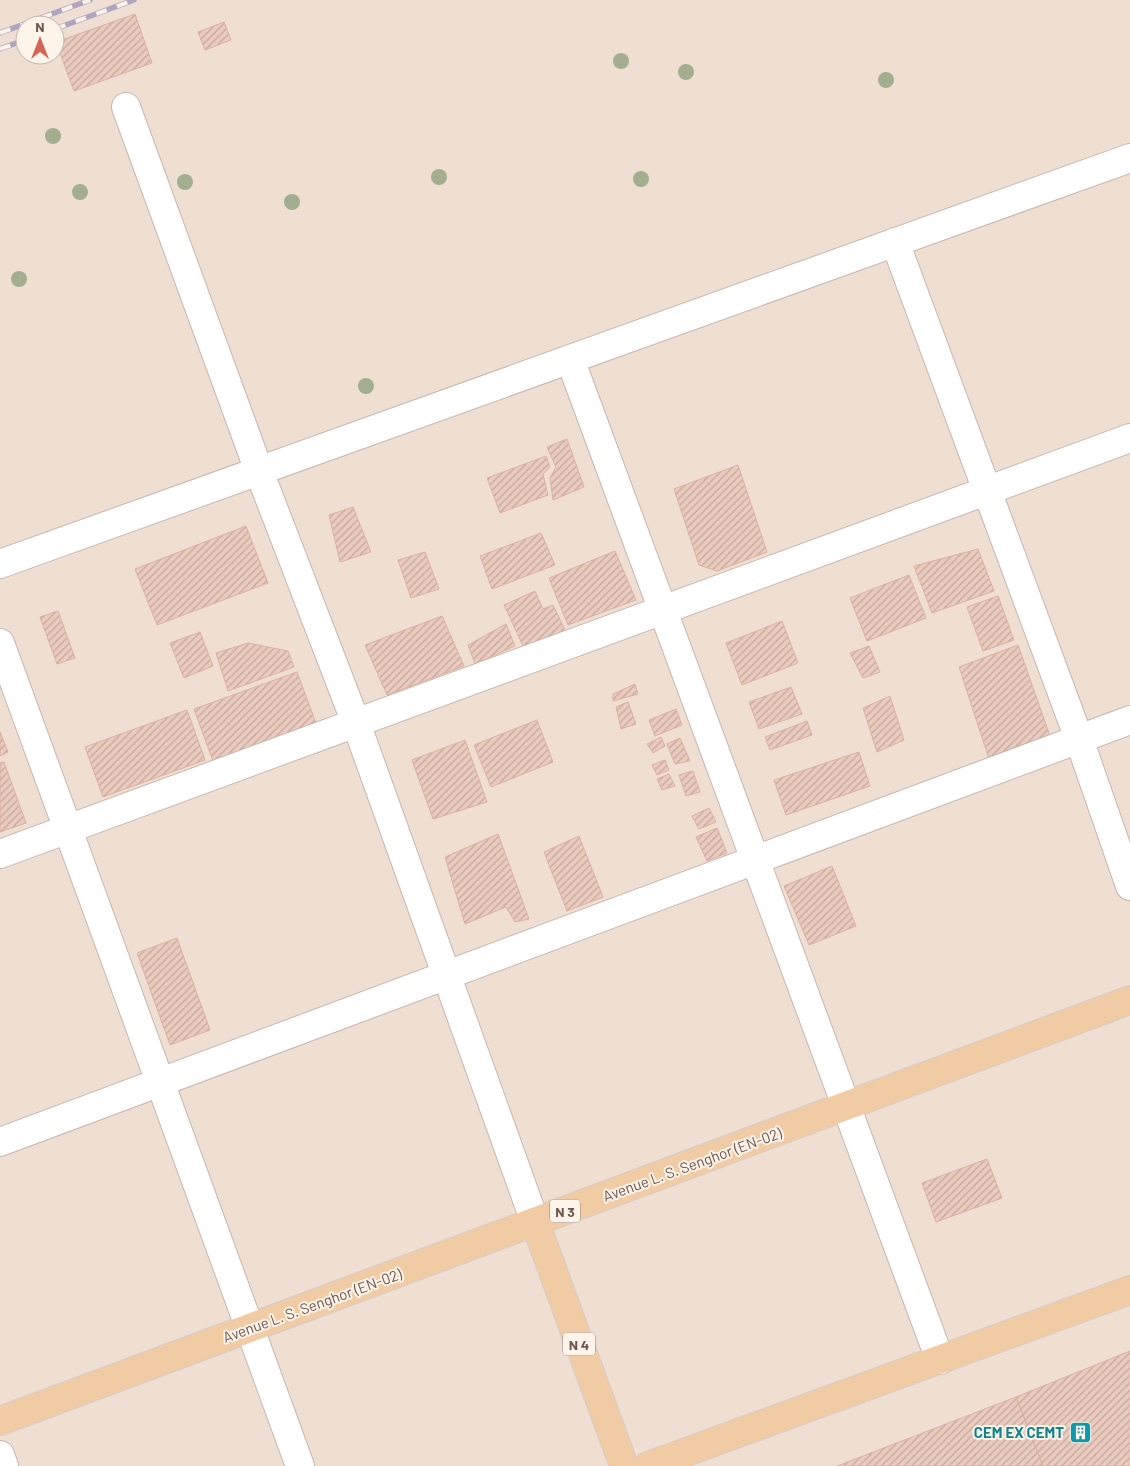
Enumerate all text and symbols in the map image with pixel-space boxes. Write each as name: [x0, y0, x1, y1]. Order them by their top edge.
north arrow: [15, 15, 65, 65]
text: N: [35, 18, 45, 35]
street label: Avenue L. S. Senghor (EN-02): [600, 1123, 784, 1205]
road number: N 3: [550, 1200, 580, 1222]
street label: Avenue L. S. Senghor (EN-02): [220, 1264, 404, 1346]
road number: N 4: [563, 1332, 595, 1356]
building icon: CEM EX CEMT: [1068, 1420, 1092, 1444]
place label: CEM EX CEMT: [974, 1423, 1064, 1441]

